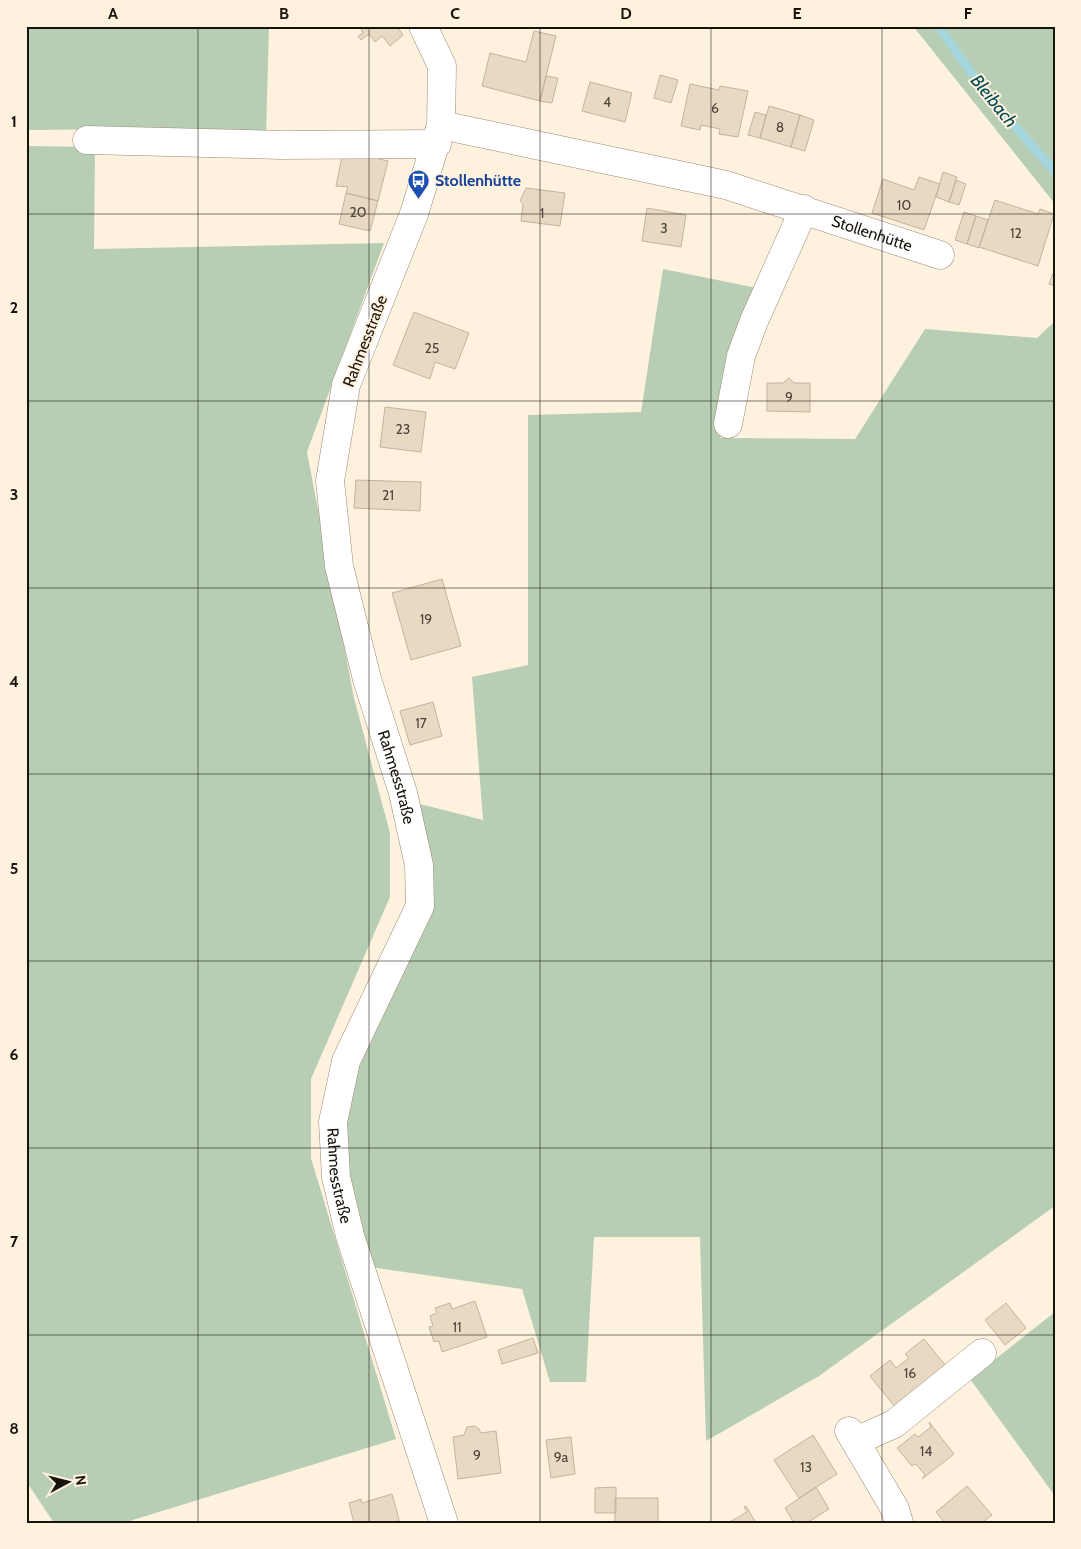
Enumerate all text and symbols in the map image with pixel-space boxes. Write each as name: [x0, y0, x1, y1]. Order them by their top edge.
text: A: [108, 4, 118, 23]
text: B: [279, 4, 289, 23]
text: C: [450, 4, 460, 23]
text: D: [620, 4, 632, 23]
text: E: [792, 4, 802, 23]
text: F: [964, 4, 973, 23]
water label: Bleibach: [966, 70, 1022, 132]
house number: 4: [603, 93, 611, 111]
house number: 6: [711, 99, 719, 117]
text: 1: [11, 112, 17, 131]
house number: 8: [776, 118, 784, 136]
bus stop icon: Stollenhütte: [407, 168, 431, 199]
place label: Stollenhütte: [435, 171, 521, 190]
house number: 10: [897, 196, 911, 214]
house number: 20: [349, 203, 367, 221]
house number: 1: [540, 204, 544, 222]
street label: Stollenhütte: [829, 211, 915, 255]
house number: 3: [660, 219, 668, 237]
house number: 12: [1010, 224, 1022, 242]
street label: Rahmesstraße: [339, 292, 391, 390]
text: 2: [10, 298, 18, 317]
house number: 25: [425, 339, 439, 357]
house number: 9: [785, 388, 793, 406]
house number: 23: [396, 420, 410, 438]
text: 3: [10, 485, 18, 504]
house number: 21: [382, 486, 394, 504]
house number: 19: [420, 610, 432, 628]
text: 4: [9, 672, 19, 691]
house number: 17: [415, 714, 427, 732]
street label: Rahmesstraße: [374, 728, 419, 826]
text: 5: [10, 859, 18, 878]
text: 6: [10, 1045, 19, 1064]
street label: Rahmesstraße: [324, 1127, 356, 1225]
text: 7: [10, 1232, 19, 1251]
house number: 11: [452, 1318, 462, 1336]
house number: 16: [904, 1364, 916, 1382]
text: 8: [9, 1419, 19, 1438]
house number: 14: [920, 1442, 932, 1460]
house number: 9: [473, 1446, 481, 1464]
house number: 9a: [554, 1448, 569, 1466]
north arrow: [42, 1456, 92, 1506]
house number: 13: [800, 1458, 812, 1476]
text: N: [71, 1474, 90, 1486]

